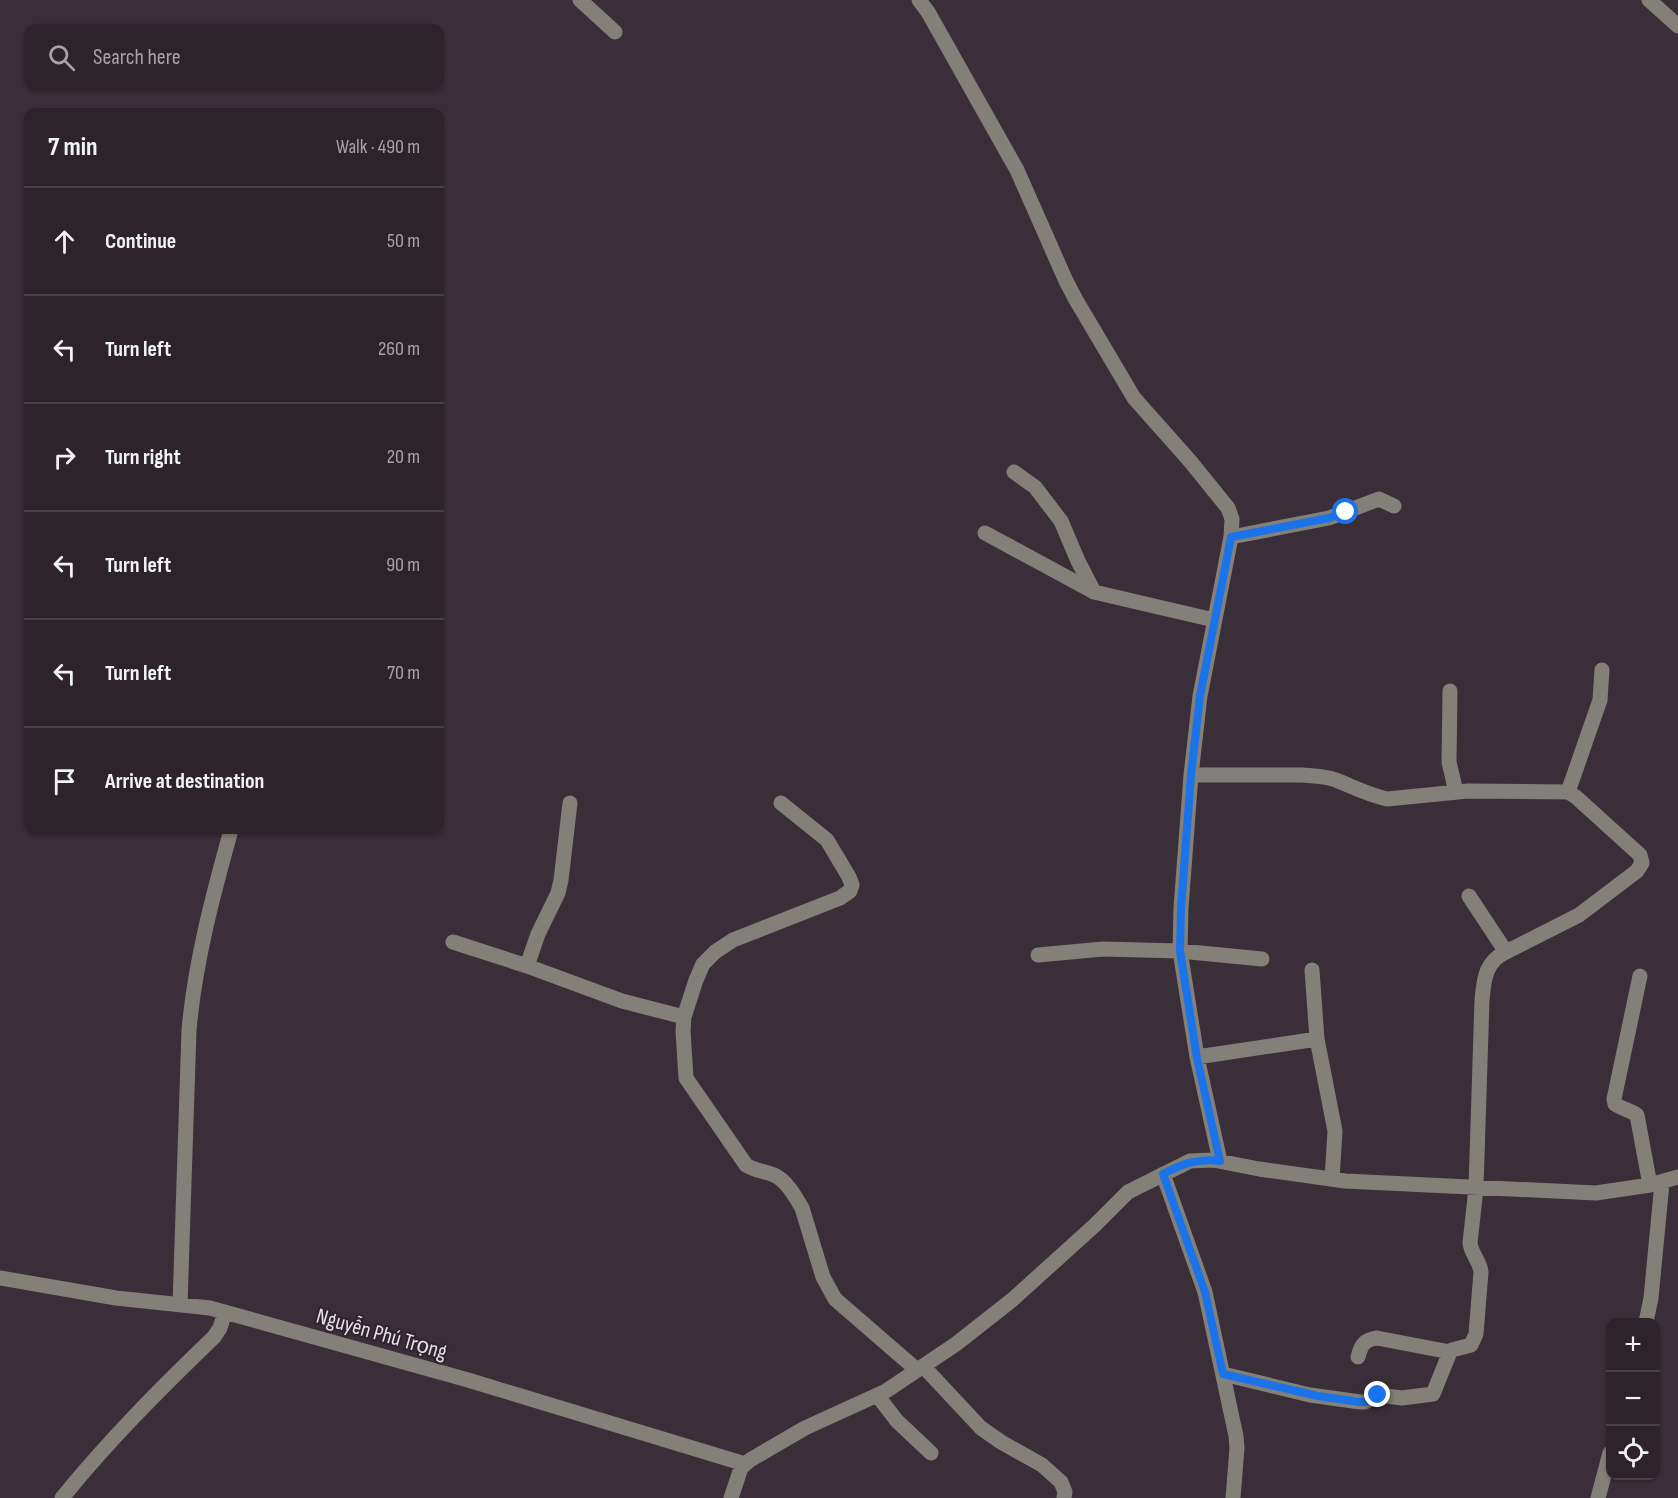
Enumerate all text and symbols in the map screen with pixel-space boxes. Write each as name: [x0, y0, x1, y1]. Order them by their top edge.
search box: [24, 24, 444, 90]
icon: search: [45, 41, 78, 74]
text: Search here: [93, 44, 180, 71]
text: 7 min: [48, 132, 97, 163]
text: Walk · 490 m: [336, 135, 420, 159]
icon: ahead: [48, 225, 81, 258]
text: Continue: [105, 228, 176, 255]
text: 50 m: [387, 229, 420, 253]
icon: left: [48, 333, 81, 366]
text: Turn left: [105, 336, 171, 363]
text: 260 m: [378, 337, 420, 361]
icon: right: [48, 441, 81, 474]
text: Turn right: [105, 444, 181, 471]
text: 20 m: [387, 445, 420, 469]
route start: [1332, 498, 1358, 524]
icon: left: [48, 549, 81, 582]
text: Turn left: [105, 552, 171, 579]
text: 90 m: [386, 553, 420, 577]
icon: left: [48, 657, 81, 690]
text: Turn left: [105, 660, 171, 687]
text: 70 m: [387, 661, 420, 685]
icon: arrive: [48, 765, 81, 798]
text: Arrive at destination: [105, 768, 264, 795]
street label: Nguyễn Phú Trọng: [313, 1303, 450, 1366]
map controls: [1606, 1318, 1660, 1480]
button: +: [1606, 1318, 1660, 1372]
button: −: [1606, 1372, 1660, 1426]
route end: [1364, 1381, 1390, 1407]
button: locate: [1606, 1426, 1660, 1480]

